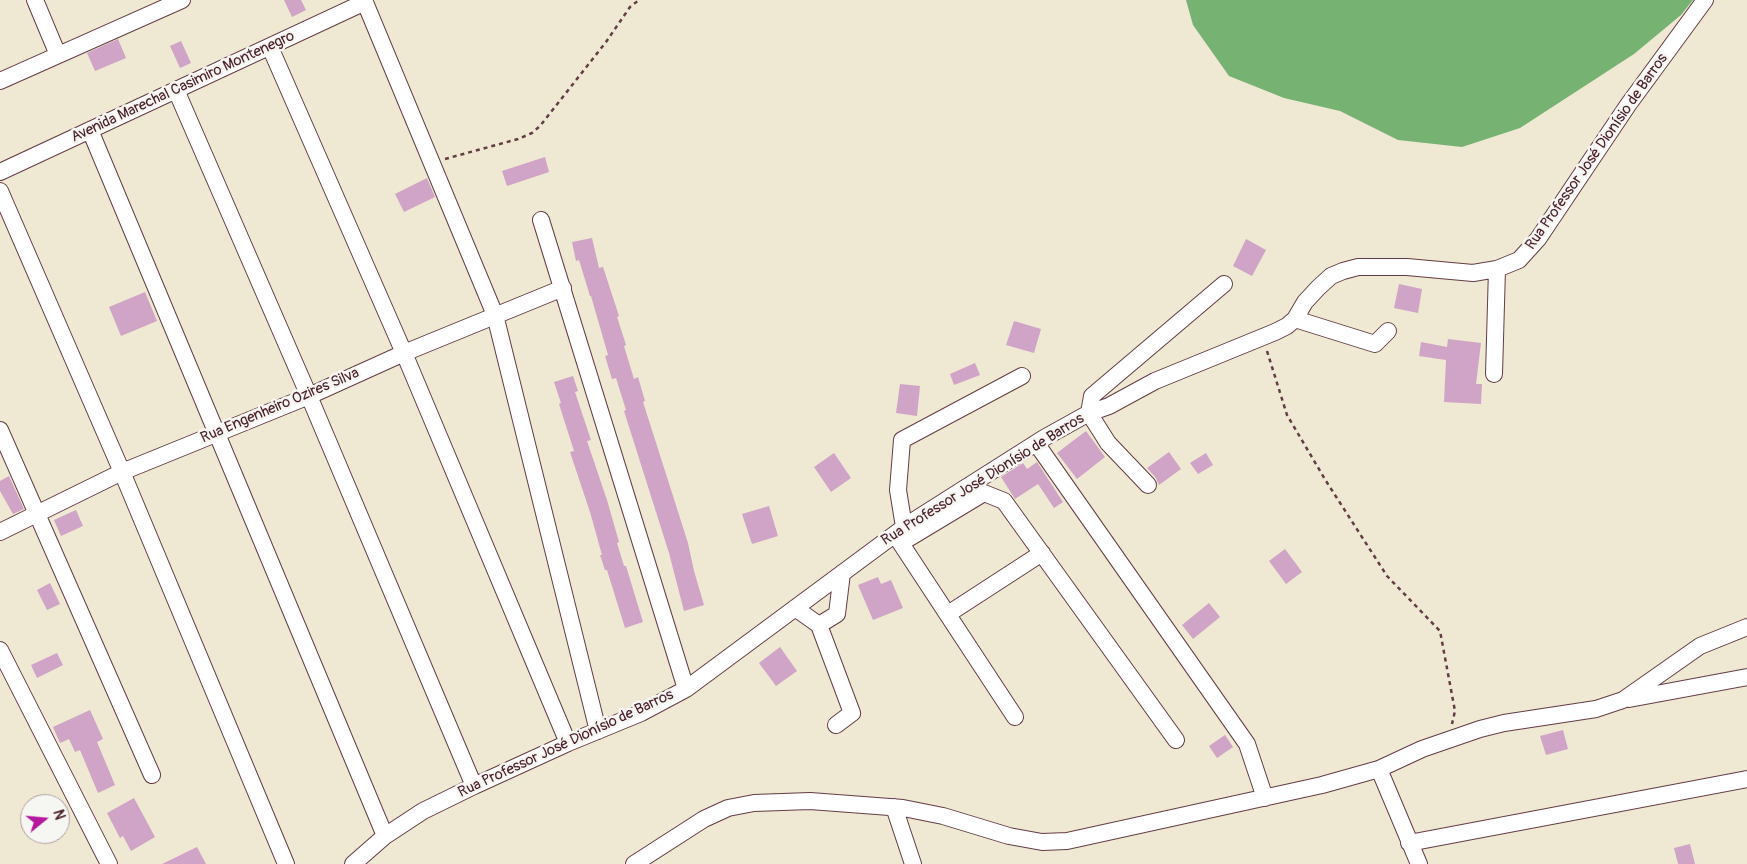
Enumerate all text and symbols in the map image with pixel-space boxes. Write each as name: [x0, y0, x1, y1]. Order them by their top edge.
street label: Avenida Marechal Casimiro Montenegro: [68, 27, 298, 147]
street label: Rua Professor José Dionísio de Barros: [1522, 50, 1672, 254]
street label: Rua Engenheiro Ozires Silva: [198, 364, 362, 448]
street label: Rua Professor José Dionísio de Barros: [878, 410, 1088, 550]
street label: Rua Professor José Dionísio de Barros: [455, 686, 677, 802]
north arrow: [20, 794, 70, 844]
text: N: [49, 808, 68, 822]

